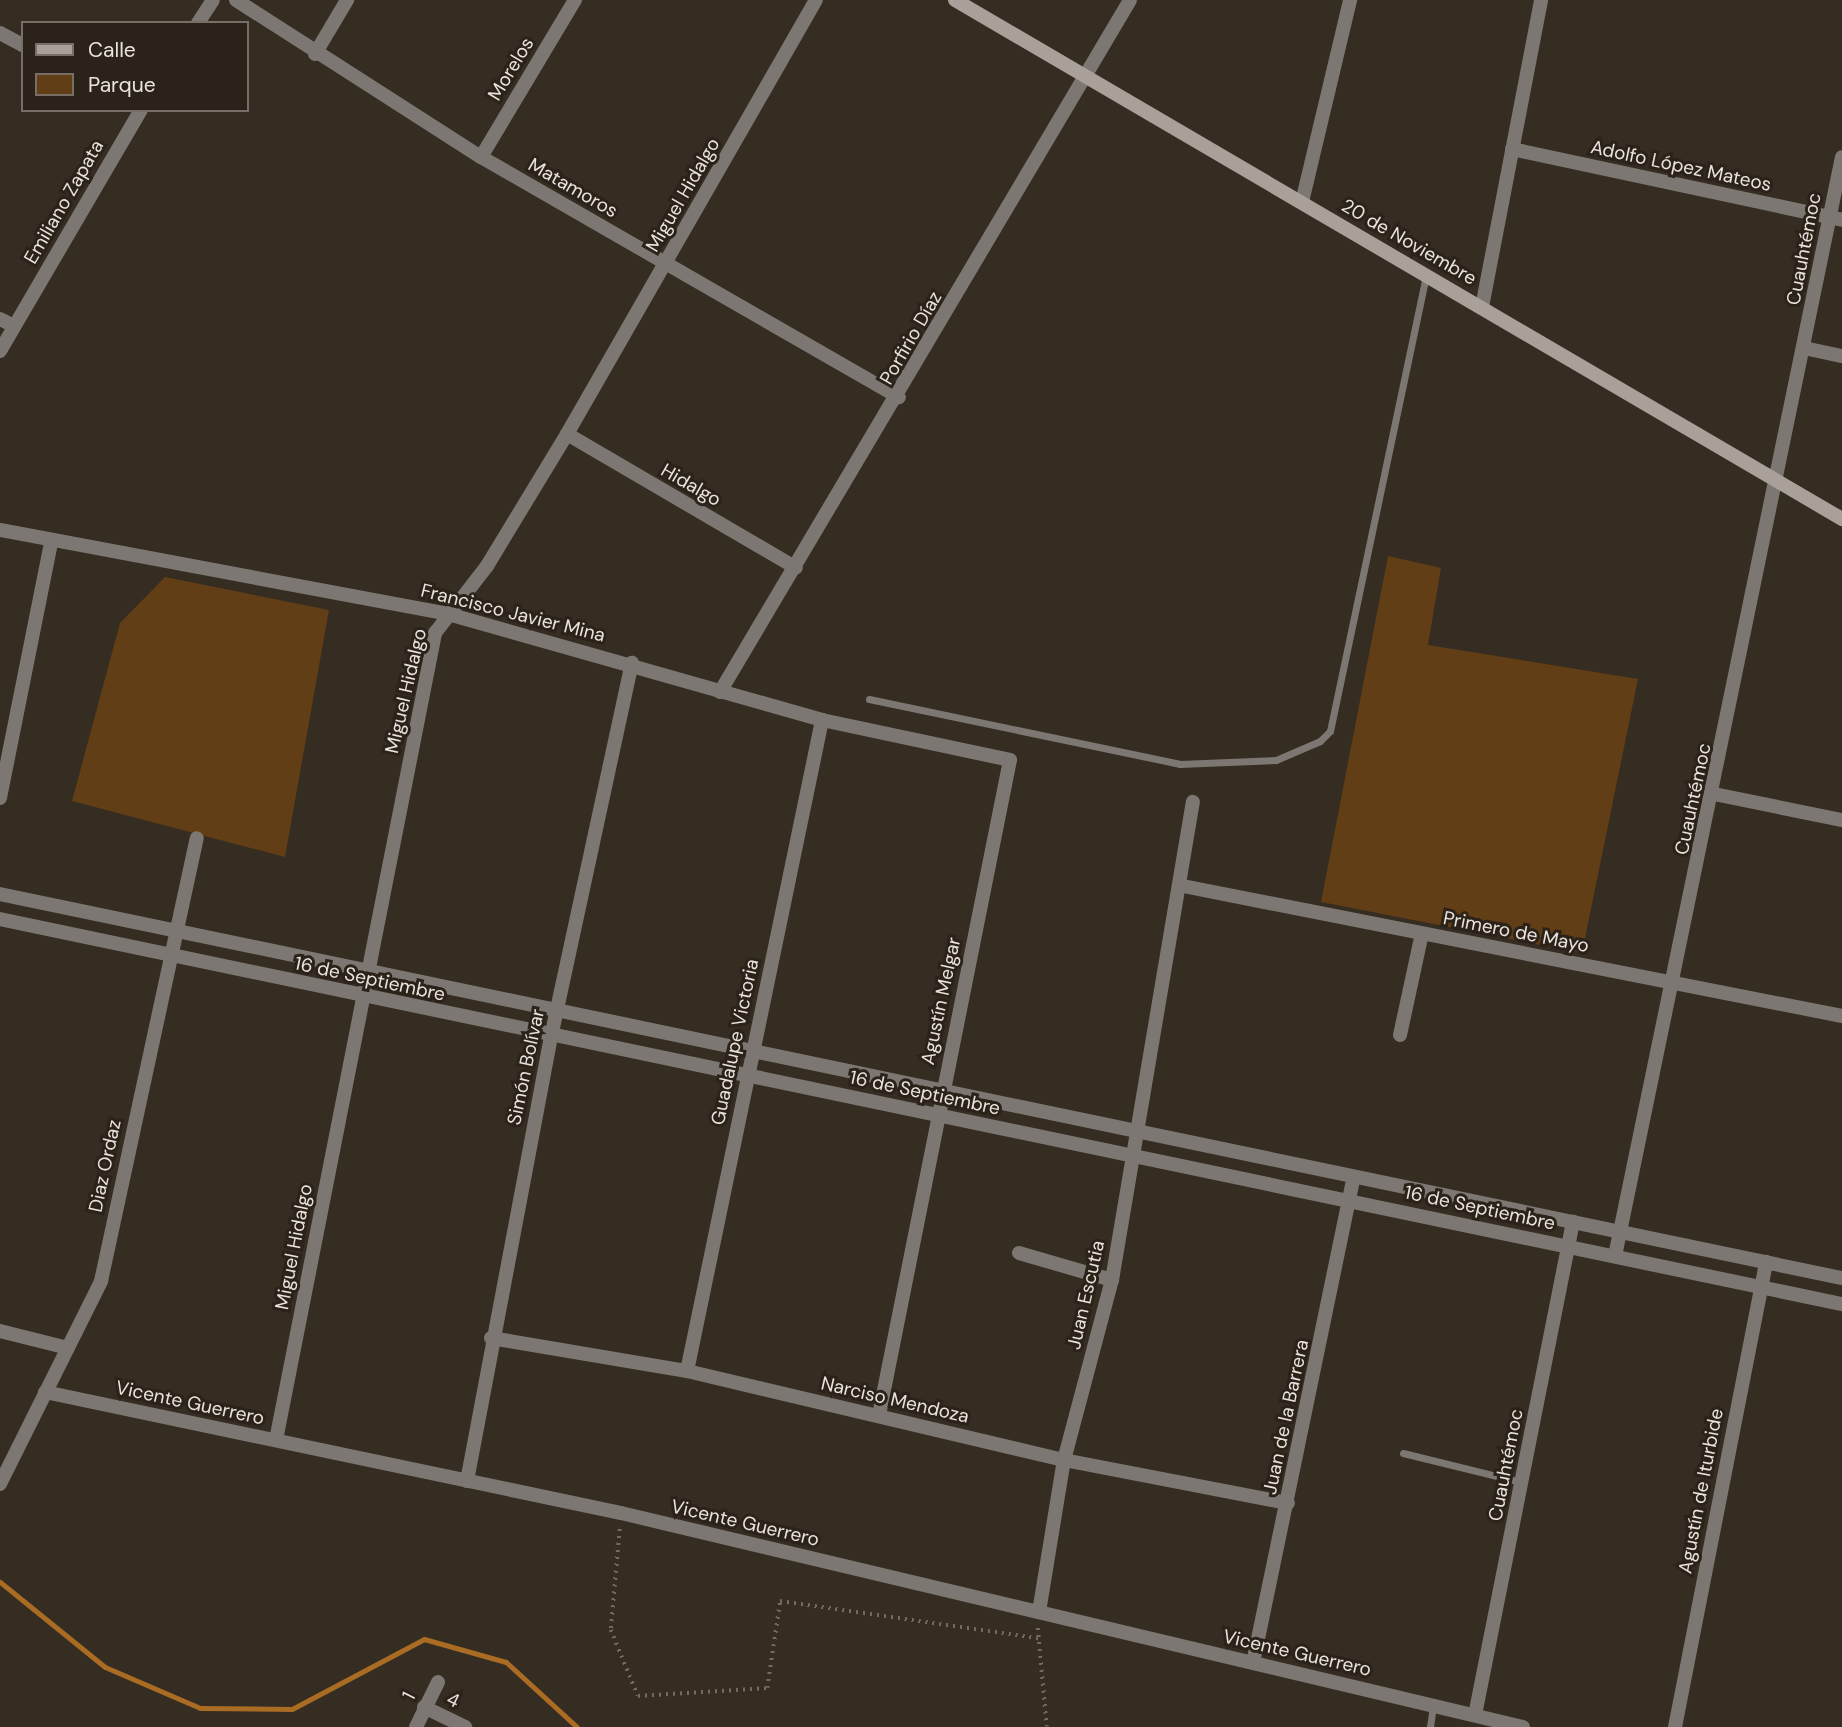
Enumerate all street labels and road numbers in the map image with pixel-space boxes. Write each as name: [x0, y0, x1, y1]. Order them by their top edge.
street label: Morelos: [483, 33, 539, 105]
street label: Miguel Hidalgo: [641, 134, 725, 256]
street label: Emiliano Zapata: [19, 136, 109, 268]
street label: Adolfo López Mateos: [1589, 136, 1773, 196]
street label: Matamoros: [524, 153, 622, 223]
street label: Cuauhtémoc: [1782, 191, 1826, 307]
street label: 20 de Noviembre: [1337, 194, 1481, 290]
street label: Porfirio Díaz: [875, 287, 947, 389]
street label: Hidalgo: [657, 459, 725, 511]
street label: Francisco Javier Mina: [418, 579, 608, 647]
street label: Miguel Hidalgo: [381, 626, 431, 756]
street label: Cuauhtémoc: [1670, 741, 1716, 857]
street label: Primero de Mayo: [1441, 907, 1591, 957]
street label: Agustín Melgar: [916, 935, 966, 1067]
street label: 16 de Septiembre: [293, 952, 447, 1006]
street label: Guadalupe Victoria: [706, 957, 764, 1127]
street label: Simón Bolívar: [503, 1007, 549, 1127]
street label: 16 de Septiembre: [848, 1066, 1002, 1120]
street label: Diaz Ordaz: [84, 1118, 126, 1214]
street label: 16 de Septiembre: [1403, 1181, 1557, 1235]
street label: Miguel Hidalgo: [271, 1182, 317, 1312]
street label: Juan Escutia: [1062, 1238, 1110, 1352]
street label: Juan de la Barrera: [1258, 1337, 1314, 1497]
street label: Narciso Mendoza: [819, 1372, 971, 1428]
street label: Vicente Guerrero: [114, 1376, 266, 1430]
street label: Cuauhtémoc: [1484, 1407, 1528, 1523]
street label: Agustín de Iturbide: [1674, 1407, 1728, 1575]
street label: Vicente Guerrero: [669, 1495, 821, 1551]
street label: Vicente Guerrero: [1221, 1625, 1373, 1681]
street label: 4: [443, 1687, 463, 1713]
street label: 1: [397, 1688, 421, 1704]

